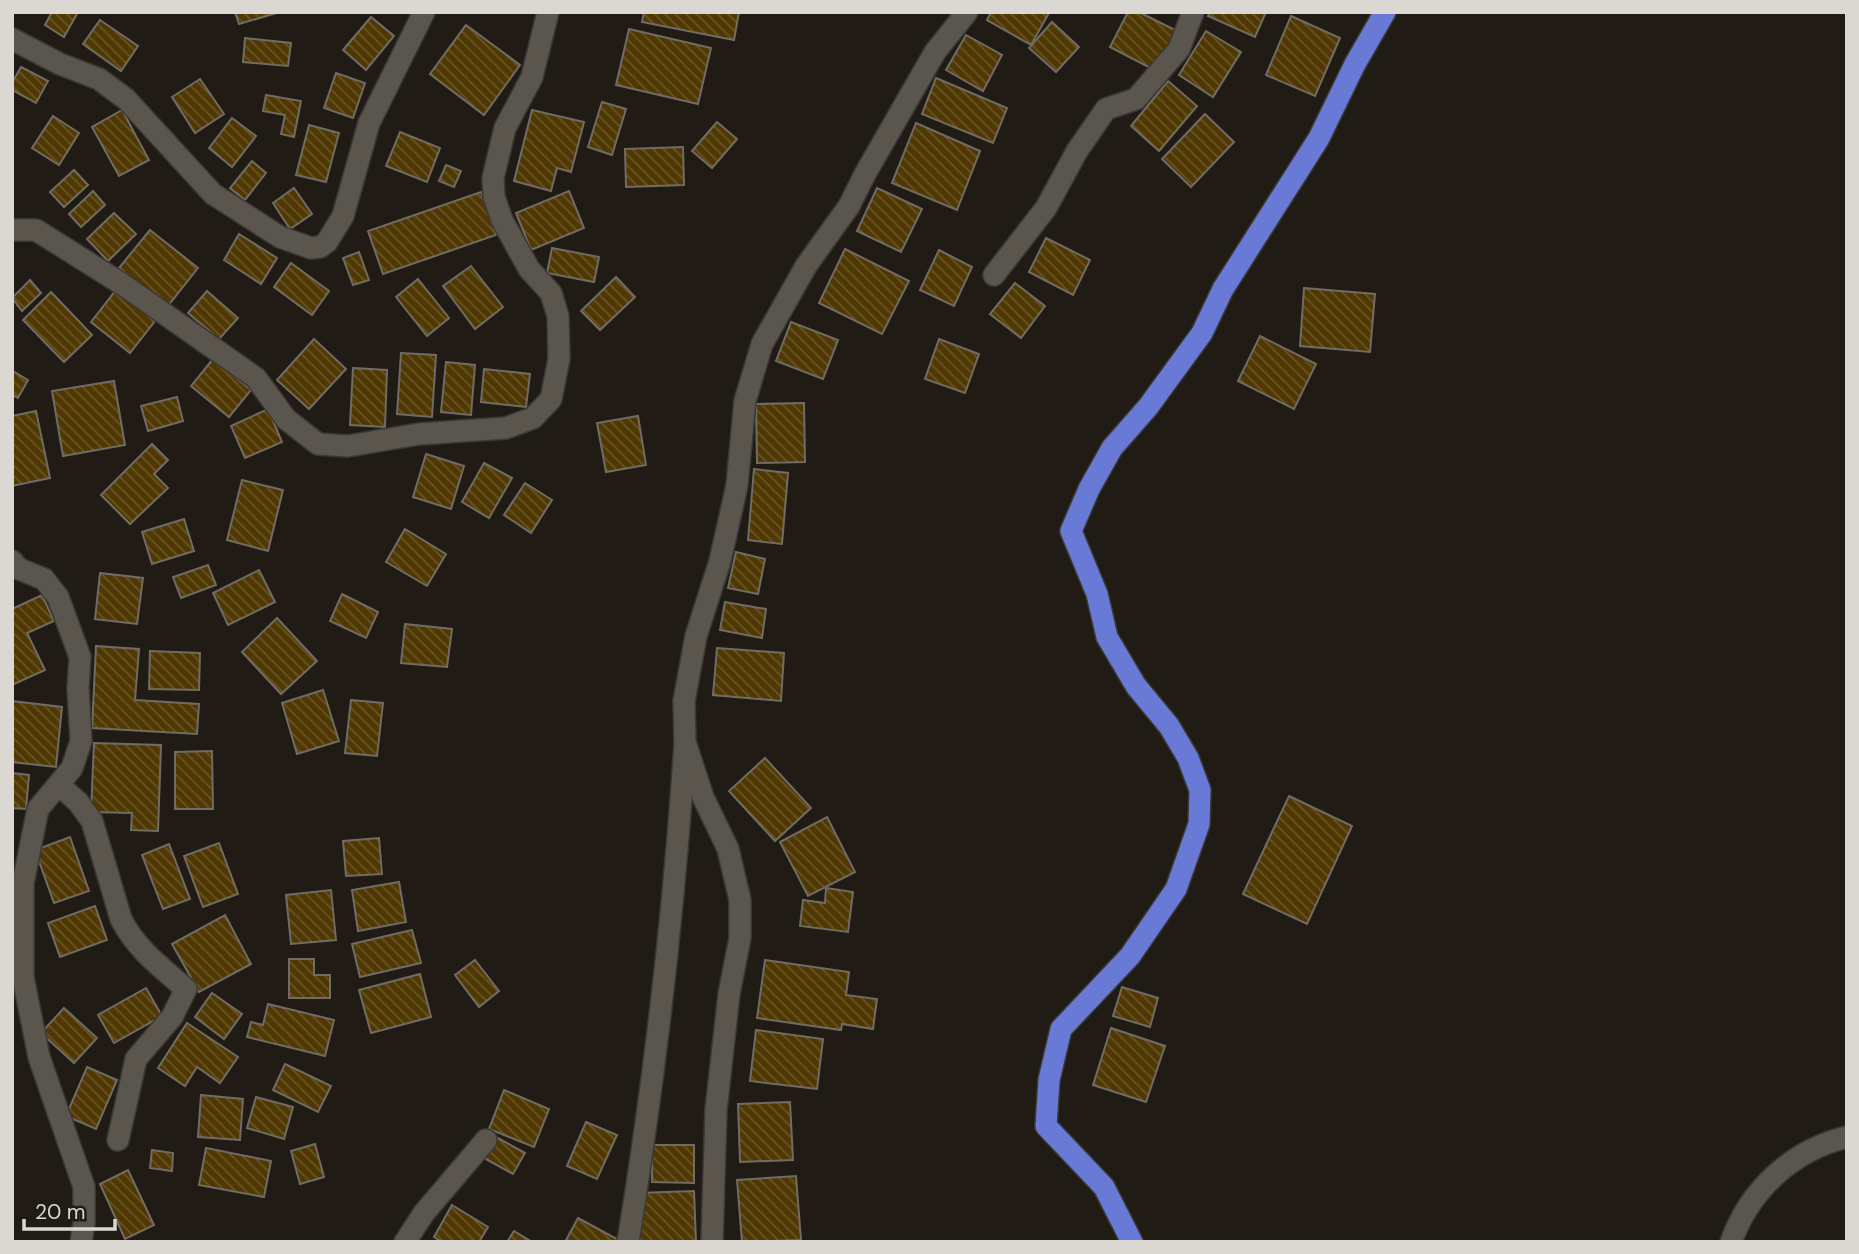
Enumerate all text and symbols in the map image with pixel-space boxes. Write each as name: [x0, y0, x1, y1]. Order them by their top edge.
scale bar: [24, 1188, 116, 1232]
text: 20 m: [35, 1198, 86, 1226]

